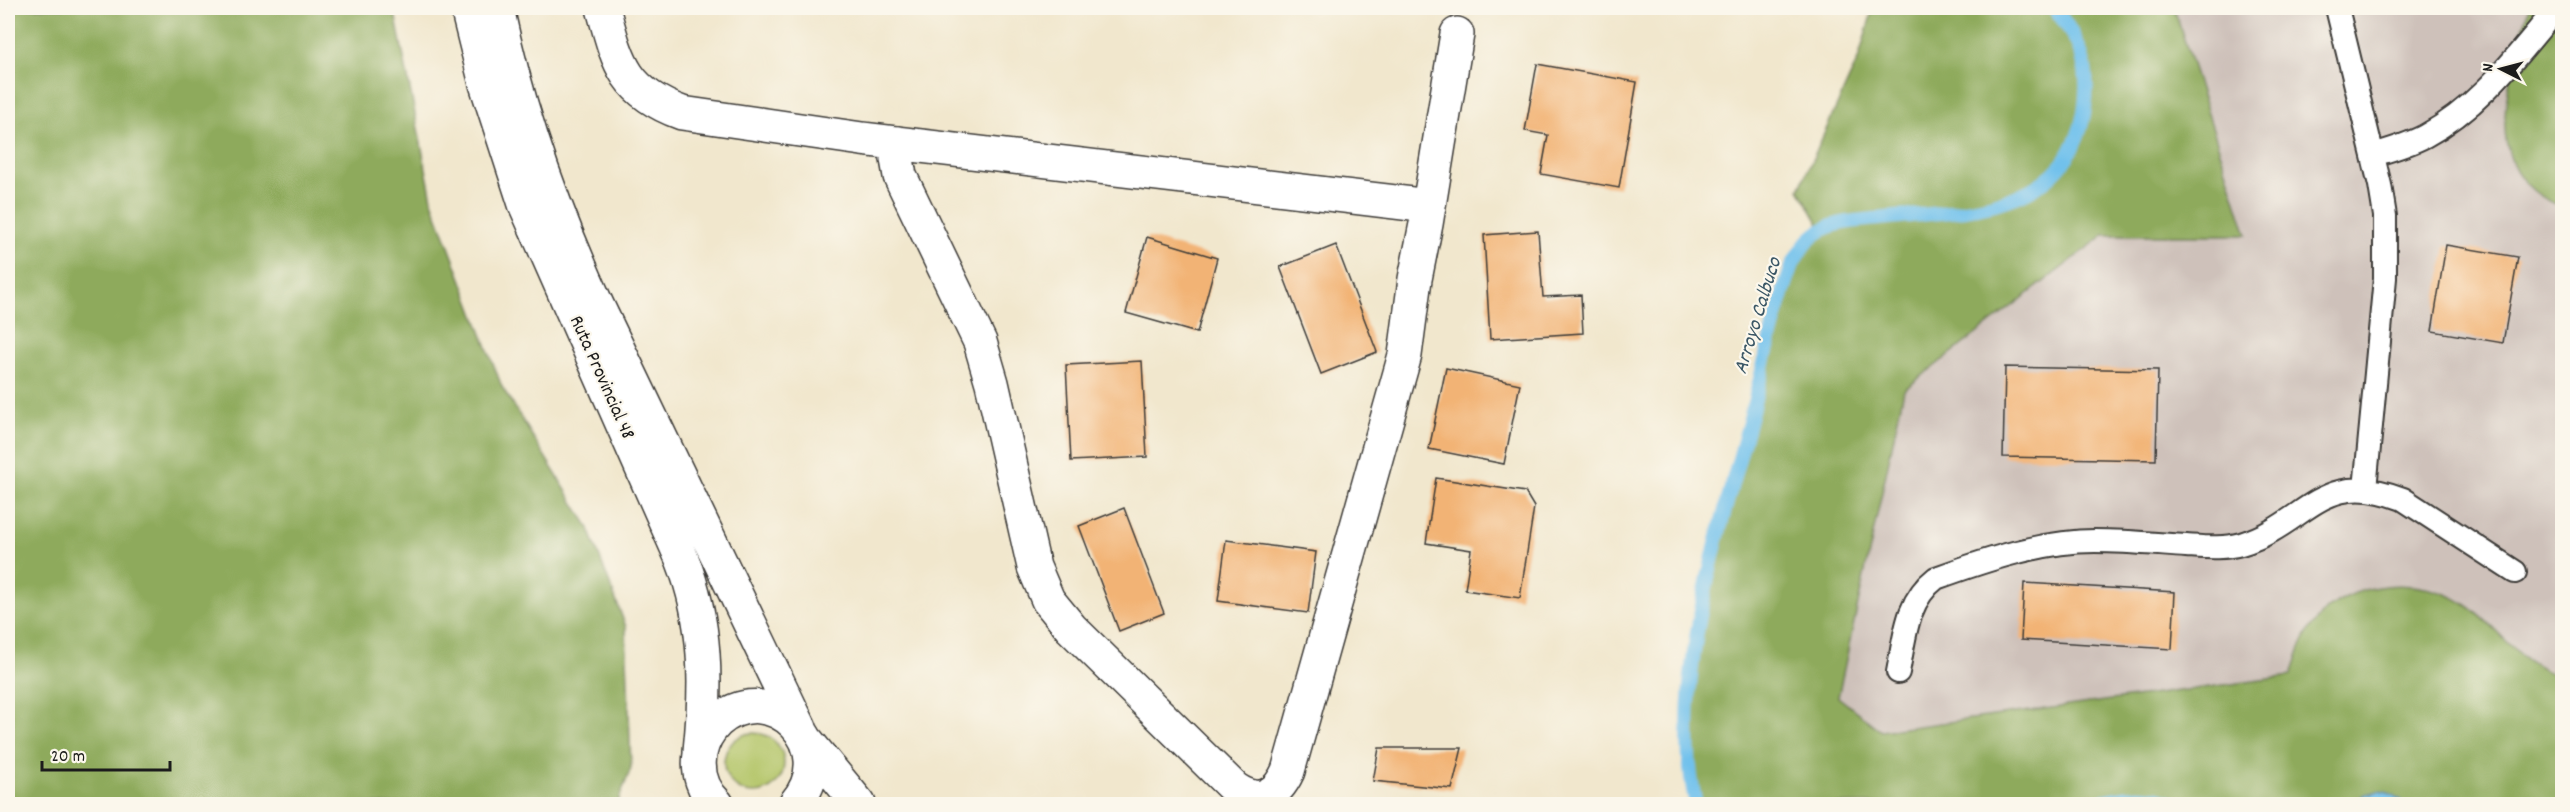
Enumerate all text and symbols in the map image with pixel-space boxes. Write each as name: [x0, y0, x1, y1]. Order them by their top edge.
north arrow: [2471, 39, 2531, 99]
text: N: [2477, 62, 2500, 73]
water label: Arroyo Calbuco: [1727, 253, 1791, 378]
street label: Ruta Provincial 48: [561, 312, 641, 444]
scale bar: [42, 734, 170, 772]
text: 20 m: [51, 745, 85, 770]

